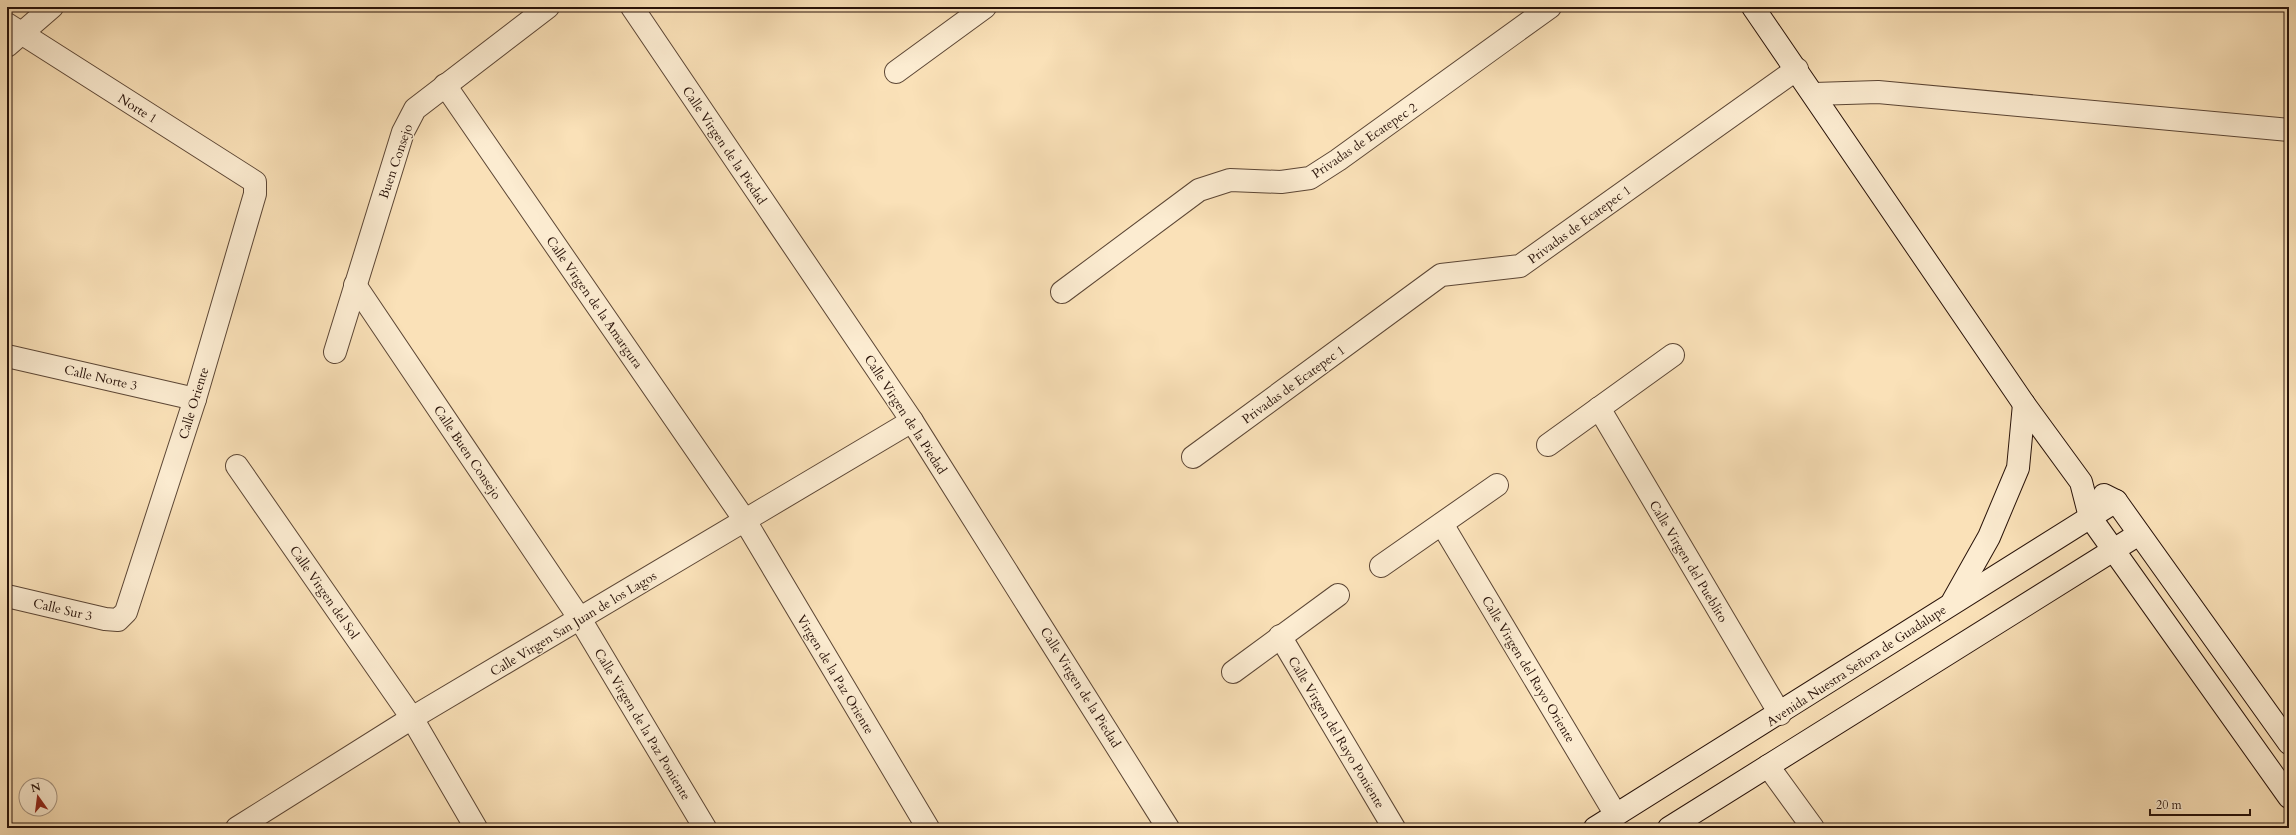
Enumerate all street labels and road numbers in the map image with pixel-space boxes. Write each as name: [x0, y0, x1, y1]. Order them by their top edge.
street label: Calle Virgen de la Piedad: [678, 83, 771, 208]
street label: Norte 1: [114, 90, 160, 128]
street label: Privadas de Ecatepec 2: [1308, 99, 1421, 183]
street label: Buen Consejo: [375, 121, 417, 201]
street label: Privadas de Ecatepec 1: [1524, 181, 1635, 268]
street label: Calle Virgen de la Amargura: [542, 233, 647, 373]
street label: Privadas de Ecatepec 1: [1238, 341, 1349, 428]
street label: Calle Virgen de la Piedad: [860, 351, 951, 478]
street label: Calle Norte 3: [62, 361, 139, 395]
street label: Calle Oriente: [174, 365, 213, 442]
street label: Calle Buen Consejo: [429, 402, 505, 503]
street label: Calle Virgen del Pueblito: [1645, 497, 1732, 626]
street label: Calle Virgen del Sol: [285, 542, 364, 643]
street label: Calle Virgen San Juan de los Lagos: [487, 567, 660, 681]
street label: Calle Virgen del Rayo Oriente: [1477, 593, 1579, 746]
street label: Calle Sur 3: [31, 594, 94, 626]
street label: Avenida Nuestra Señora de Guadalupe: [1763, 601, 1950, 731]
street label: Virgen de la Paz Oriente: [792, 611, 878, 738]
street label: Calle Virgen de la Piedad: [1036, 624, 1125, 751]
street label: Calle Virgen de la Paz Poniente: [590, 645, 695, 804]
street label: Calle Virgen del Rayo Poniente: [1284, 653, 1389, 812]

